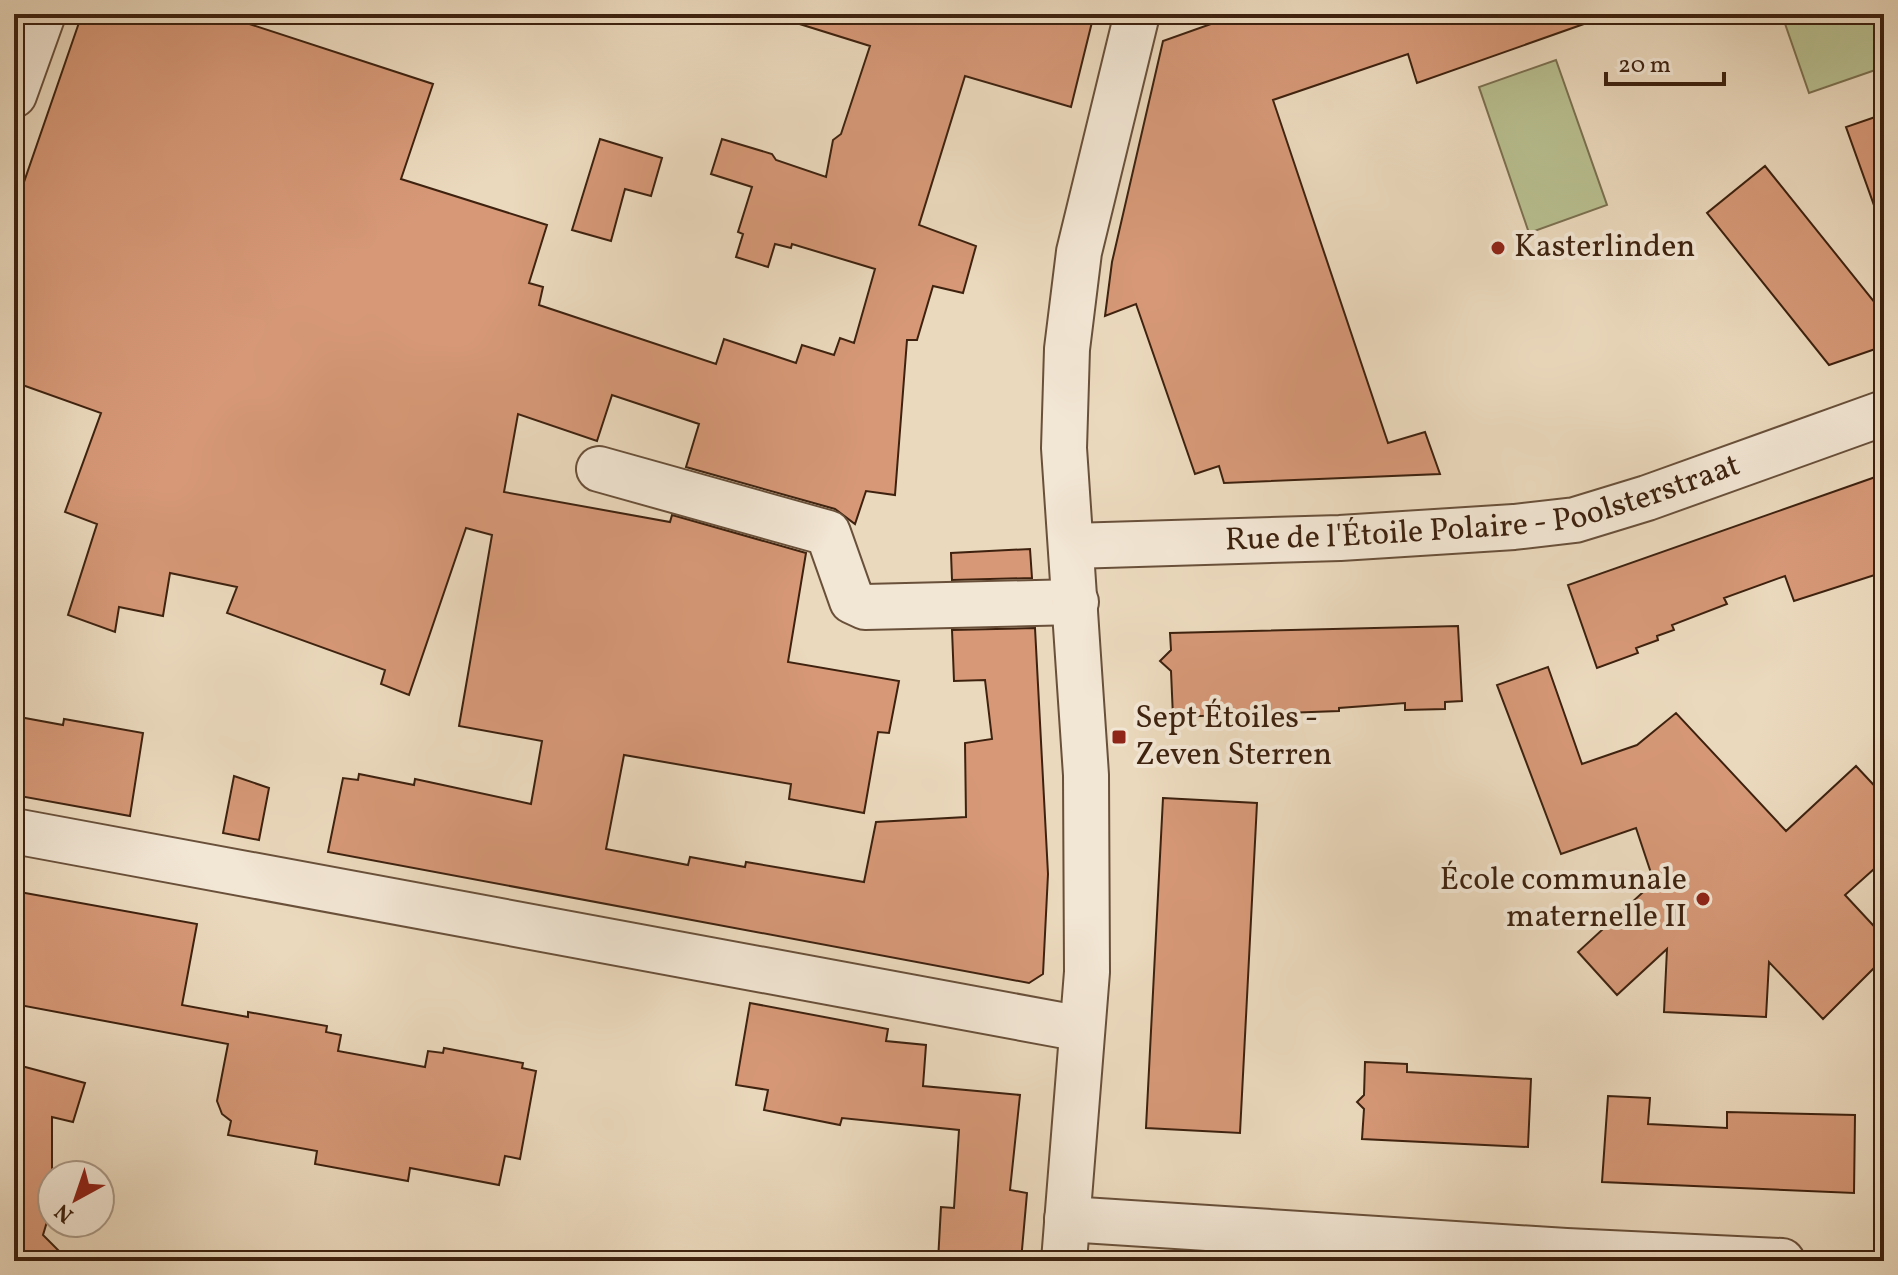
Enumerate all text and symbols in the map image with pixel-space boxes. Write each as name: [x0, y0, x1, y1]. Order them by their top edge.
scale bar: [1606, 36, 1724, 86]
text: 20 m: [1618, 49, 1671, 83]
place label: Kasterlinden: [1514, 226, 1695, 270]
marker: Kasterlinden: [1489, 239, 1507, 257]
street label: Rue de l'Étoile Polaire - Poolsterstraat: [1224, 444, 1746, 563]
place label: Sept Étoiles - Zeven Sterren: [1135, 697, 1332, 778]
marker: Sept Étoiles - Zeven Sterren: [1110, 728, 1128, 746]
place label: École communale maternelle II: [1440, 859, 1687, 940]
marker: École communale maternelle II: [1694, 890, 1712, 908]
north arrow: [36, 1159, 116, 1239]
text: N: [49, 1195, 81, 1229]

